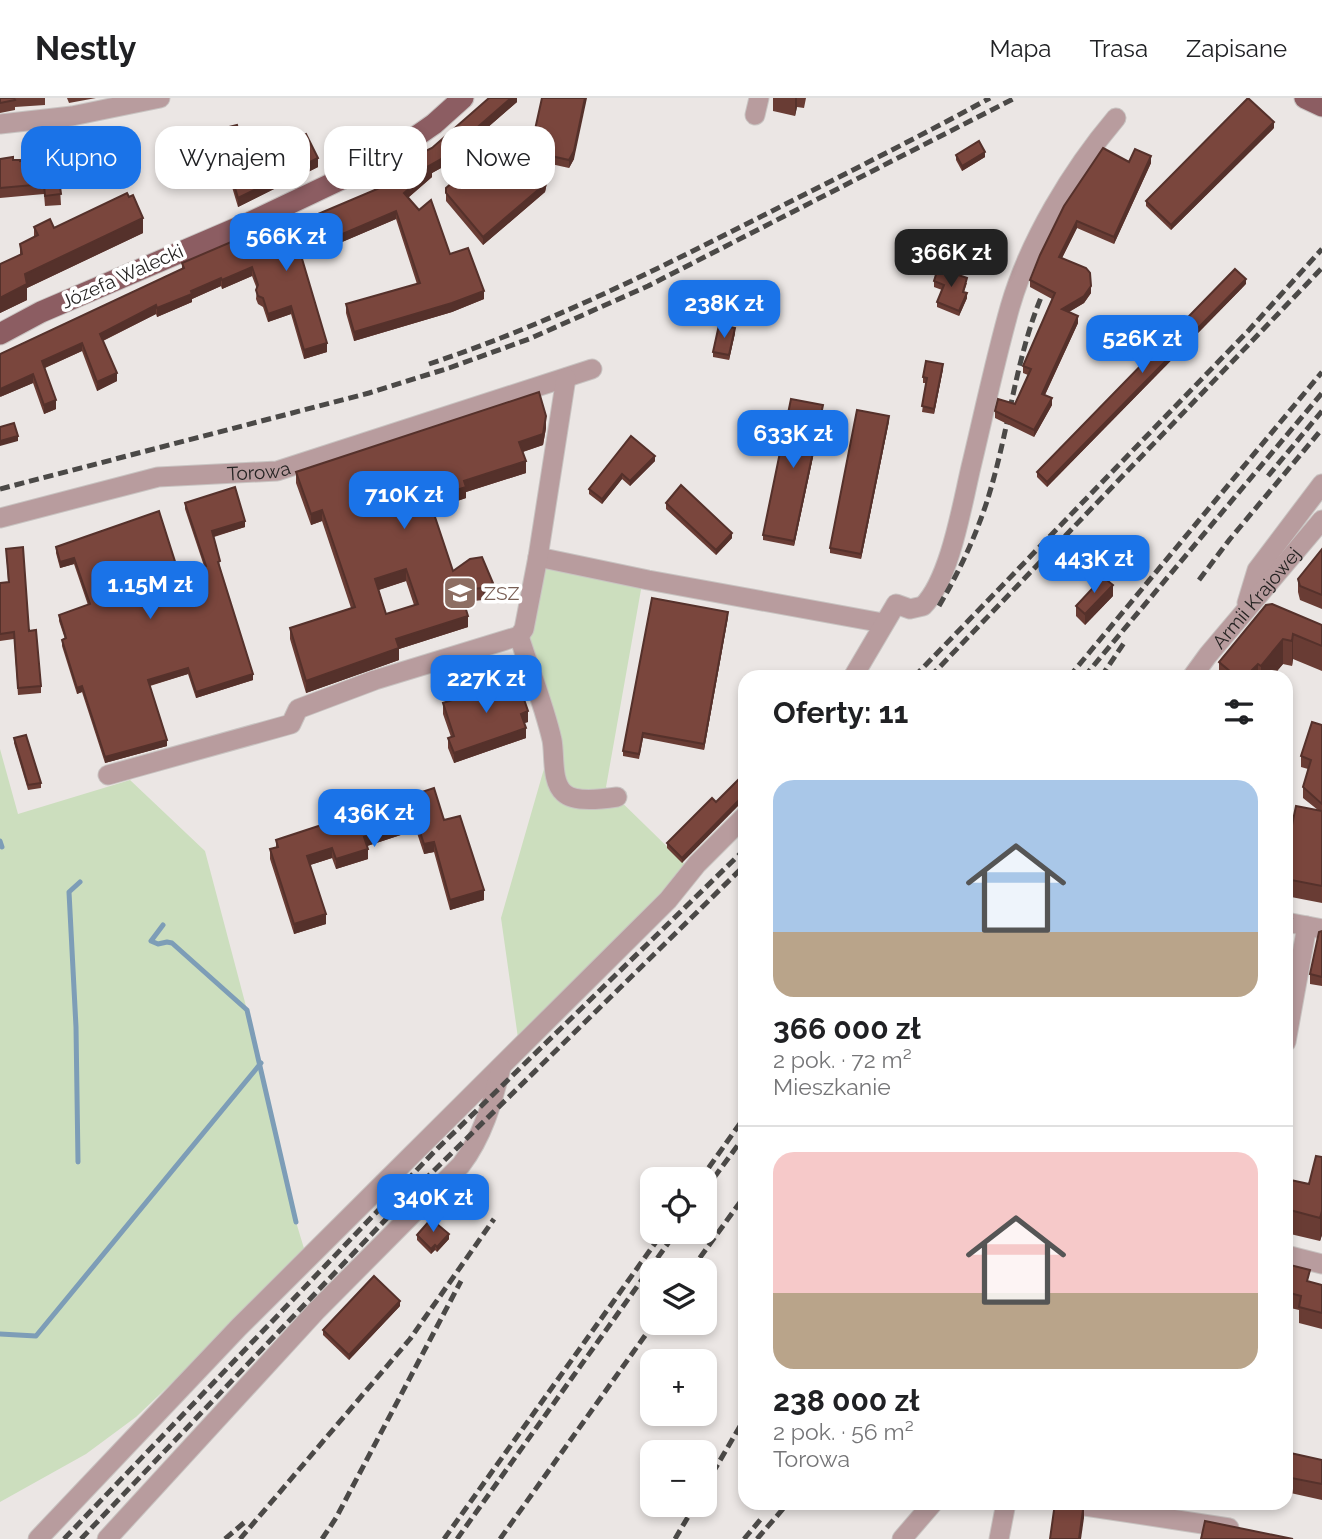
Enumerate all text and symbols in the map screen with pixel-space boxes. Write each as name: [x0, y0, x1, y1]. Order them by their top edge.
text: Nestly: [35, 29, 136, 68]
text: Mapa: [990, 34, 1051, 63]
text: Trasa: [1089, 34, 1148, 63]
text: Zapisane: [1186, 34, 1287, 63]
chip: Kupno: [21, 126, 141, 189]
chip: Wynajem: [155, 126, 310, 189]
chip: Filtry: [324, 126, 427, 189]
chip: Nowe: [441, 126, 555, 189]
pin: 566K zł: [221, 214, 351, 273]
text: 566K zł: [246, 222, 326, 249]
pin: 366K zł: [886, 230, 1016, 289]
text: 366K zł: [911, 238, 991, 265]
street label: Józefa Walecki: [58, 239, 186, 313]
pin: 238K zł: [659, 280, 789, 340]
text: 238K zł: [684, 289, 764, 316]
pin: 526K zł: [1077, 316, 1207, 375]
text: 526K zł: [1102, 324, 1182, 351]
pin: 633K zł: [728, 410, 858, 470]
text: 633K zł: [753, 419, 833, 446]
street label: Torowa: [226, 456, 293, 485]
pin: 710K zł: [339, 472, 469, 531]
text: 710K zł: [365, 480, 443, 507]
pin: 443K zł: [1029, 536, 1159, 595]
street label: Armii Krajowej: [1207, 543, 1305, 653]
text: 443K zł: [1055, 544, 1133, 571]
pin: 1.15M zł: [78, 561, 222, 621]
text: 1.15M zł: [107, 570, 193, 597]
school or university icon: ZSZ: [441, 574, 479, 612]
place label: ZSZ: [484, 582, 519, 604]
pin: 227K zł: [421, 656, 551, 715]
text: 227K zł: [447, 664, 525, 691]
icon: filters: [1220, 693, 1258, 731]
text: Oferty: 11: [773, 695, 908, 730]
pin: 436K zł: [309, 790, 439, 849]
text: 436K zł: [334, 798, 414, 825]
icon: home: [953, 825, 1079, 951]
text: 366 000 zł: [773, 1011, 921, 1046]
text: 2 pok. · 72 m²: [773, 1046, 912, 1073]
text: Mieszkanie: [773, 1073, 891, 1100]
map controls: [640, 1167, 717, 1517]
button: locate: [640, 1167, 717, 1244]
pin: 340K zł: [368, 1174, 498, 1234]
text: 340K zł: [393, 1183, 473, 1210]
icon: home: [953, 1197, 1079, 1323]
button: layers: [640, 1258, 717, 1335]
button: +: [640, 1349, 717, 1426]
text: 238 000 zł: [773, 1383, 920, 1418]
text: 2 pok. · 56 m²: [773, 1418, 914, 1445]
button: −: [640, 1440, 717, 1517]
text: Torowa: [773, 1445, 850, 1472]

